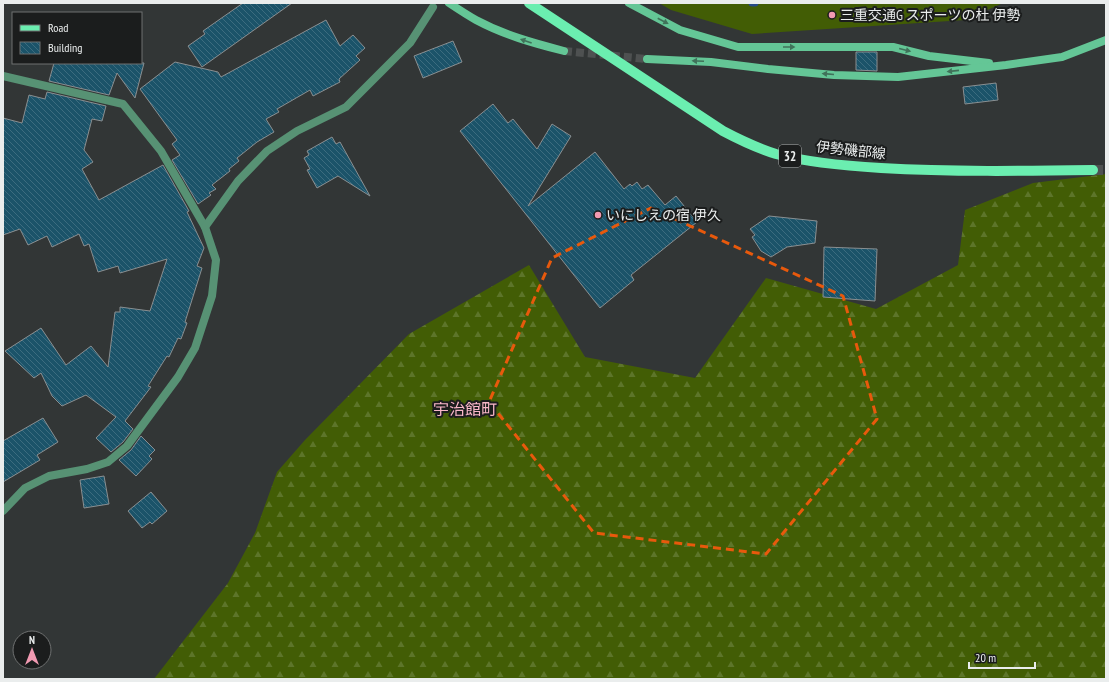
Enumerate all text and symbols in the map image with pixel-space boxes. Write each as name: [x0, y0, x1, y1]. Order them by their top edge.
place label: 三重交通G スポーツの杜 伊勢: [840, 6, 1021, 24]
marker: 三重交通G スポーツの杜 伊勢: [827, 10, 837, 20]
legend: [12, 12, 142, 64]
one-way arrow: [657, 18, 669, 25]
text: Road: [48, 20, 68, 35]
one-way arrow: [520, 38, 532, 44]
text: Building: [48, 40, 83, 55]
one-way arrow: [783, 44, 796, 50]
one-way arrow: [899, 48, 911, 54]
one-way arrow: [692, 58, 704, 65]
one-way arrow: [947, 67, 960, 74]
one-way arrow: [822, 71, 834, 78]
street label: 伊勢磯部線: [815, 137, 887, 163]
road number: 32: [779, 145, 801, 167]
place label: いにしえの宿 伊久: [606, 206, 721, 224]
marker: いにしえの宿 伊久: [593, 210, 603, 220]
district label: 宇治館町: [433, 399, 497, 419]
north arrow: [12, 630, 52, 670]
text: N: [29, 633, 35, 647]
scale bar: [969, 644, 1035, 670]
text: 20 m: [975, 650, 996, 665]

